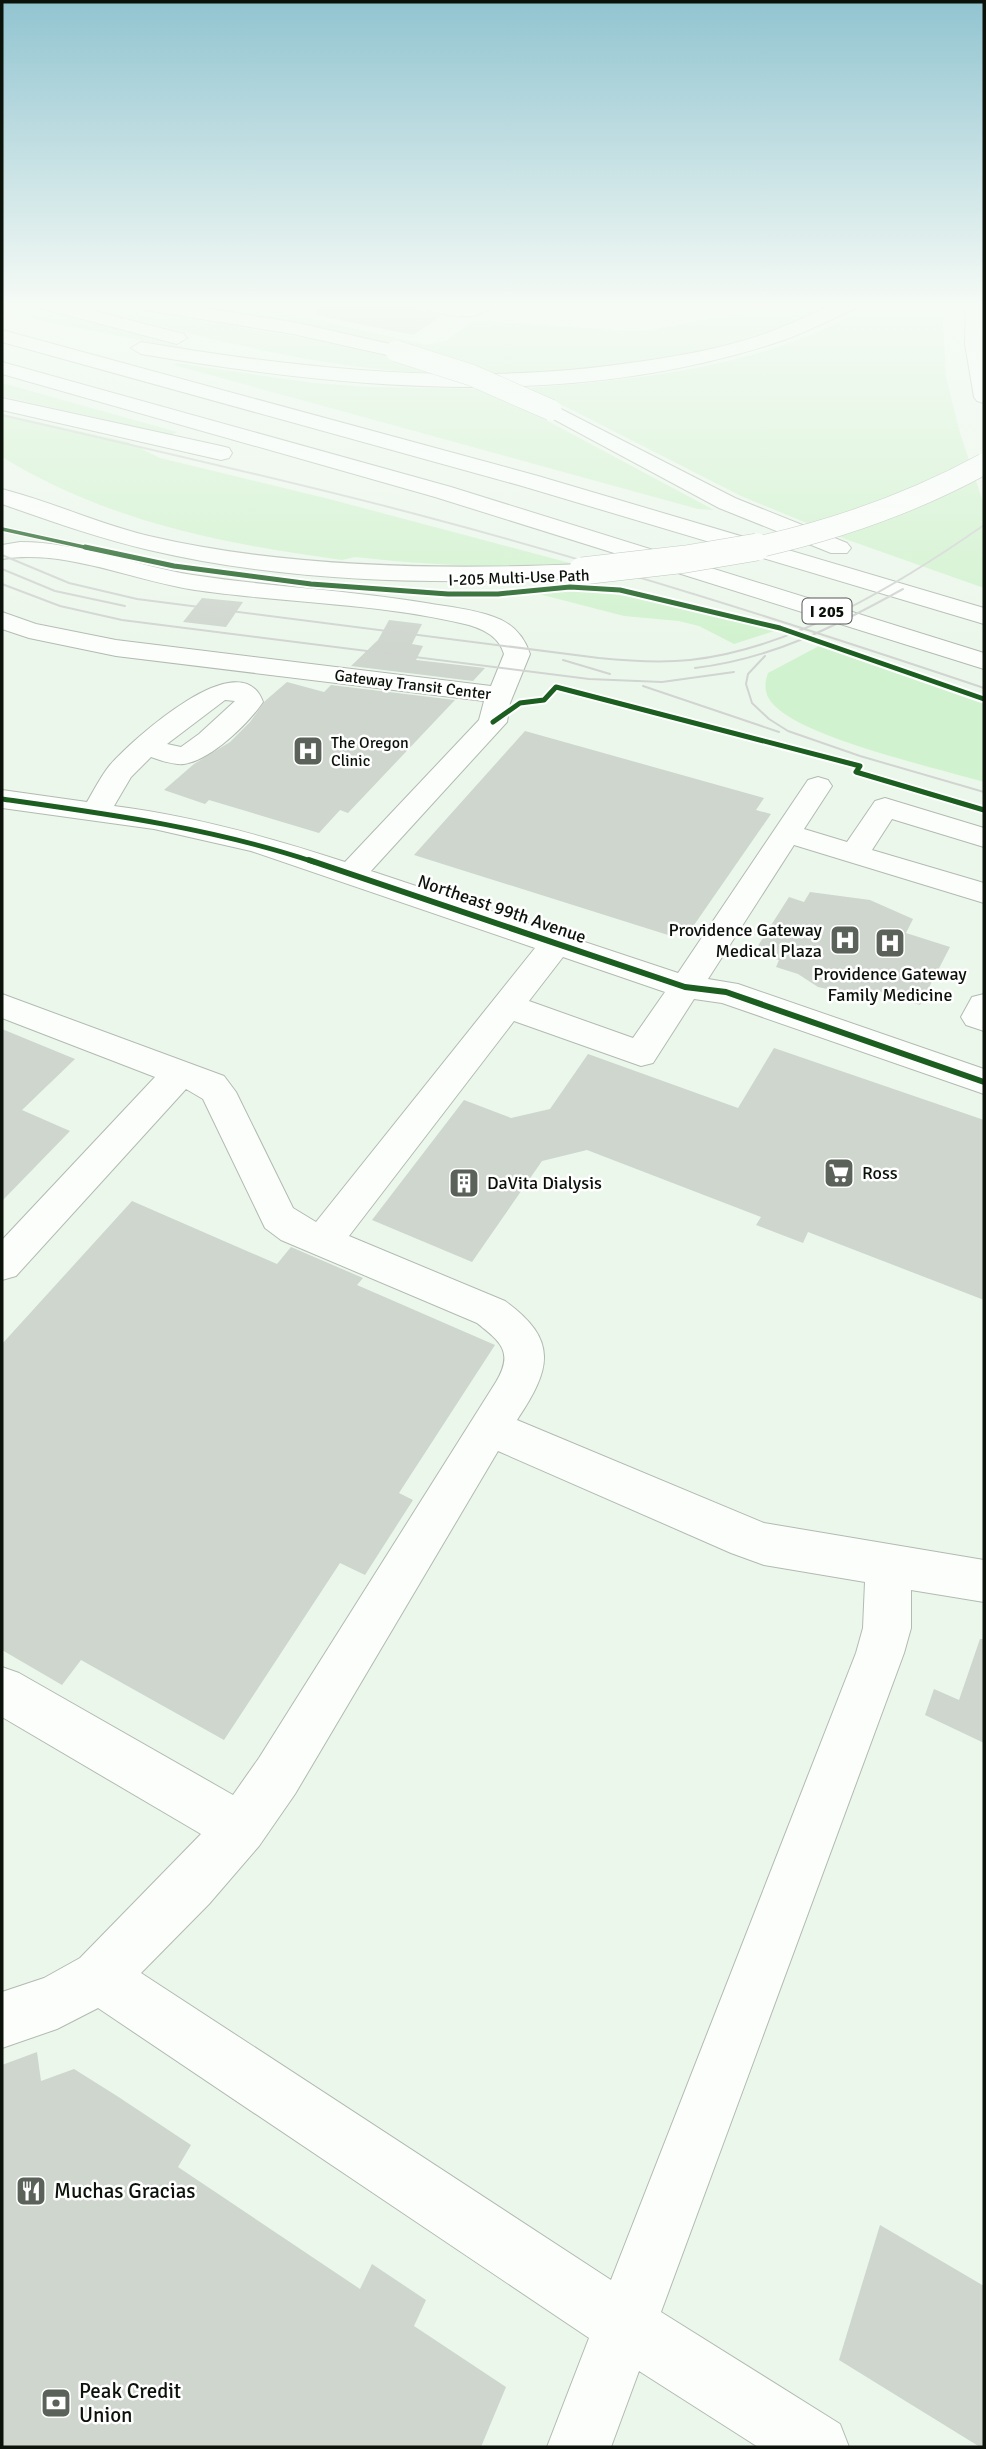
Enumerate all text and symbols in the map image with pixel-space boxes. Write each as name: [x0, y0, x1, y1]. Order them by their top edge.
street label: I-205 Multi-Use Path: [448, 566, 590, 590]
road number: I 205: [802, 598, 852, 624]
street label: Gateway Transit Center: [333, 665, 492, 705]
place label: The Oregon Clinic: [331, 733, 409, 771]
hospital icon: The Oregon Clinic: [291, 734, 325, 768]
street label: Northeast 99th Avenue: [415, 870, 589, 948]
place label: Providence Gateway Medical Plaza: [668, 919, 823, 962]
hospital icon: Providence Gateway Medical Plaza: [828, 923, 862, 957]
hospital icon: Providence Gateway Family Medicine: [873, 926, 907, 960]
place label: Providence Gateway Family Medicine: [813, 963, 967, 1006]
supermarket icon: Ross: [822, 1156, 856, 1190]
place label: Ross: [862, 1162, 898, 1184]
building icon: DaVita Dialysis: [447, 1166, 481, 1200]
place label: DaVita Dialysis: [487, 1172, 602, 1194]
restaurant icon: Muchas Gracias: [14, 2174, 48, 2208]
place label: Muchas Gracias: [54, 2178, 195, 2204]
place label: Peak Credit Union: [79, 2378, 181, 2428]
bank icon: Peak Credit Union: [39, 2386, 73, 2420]

